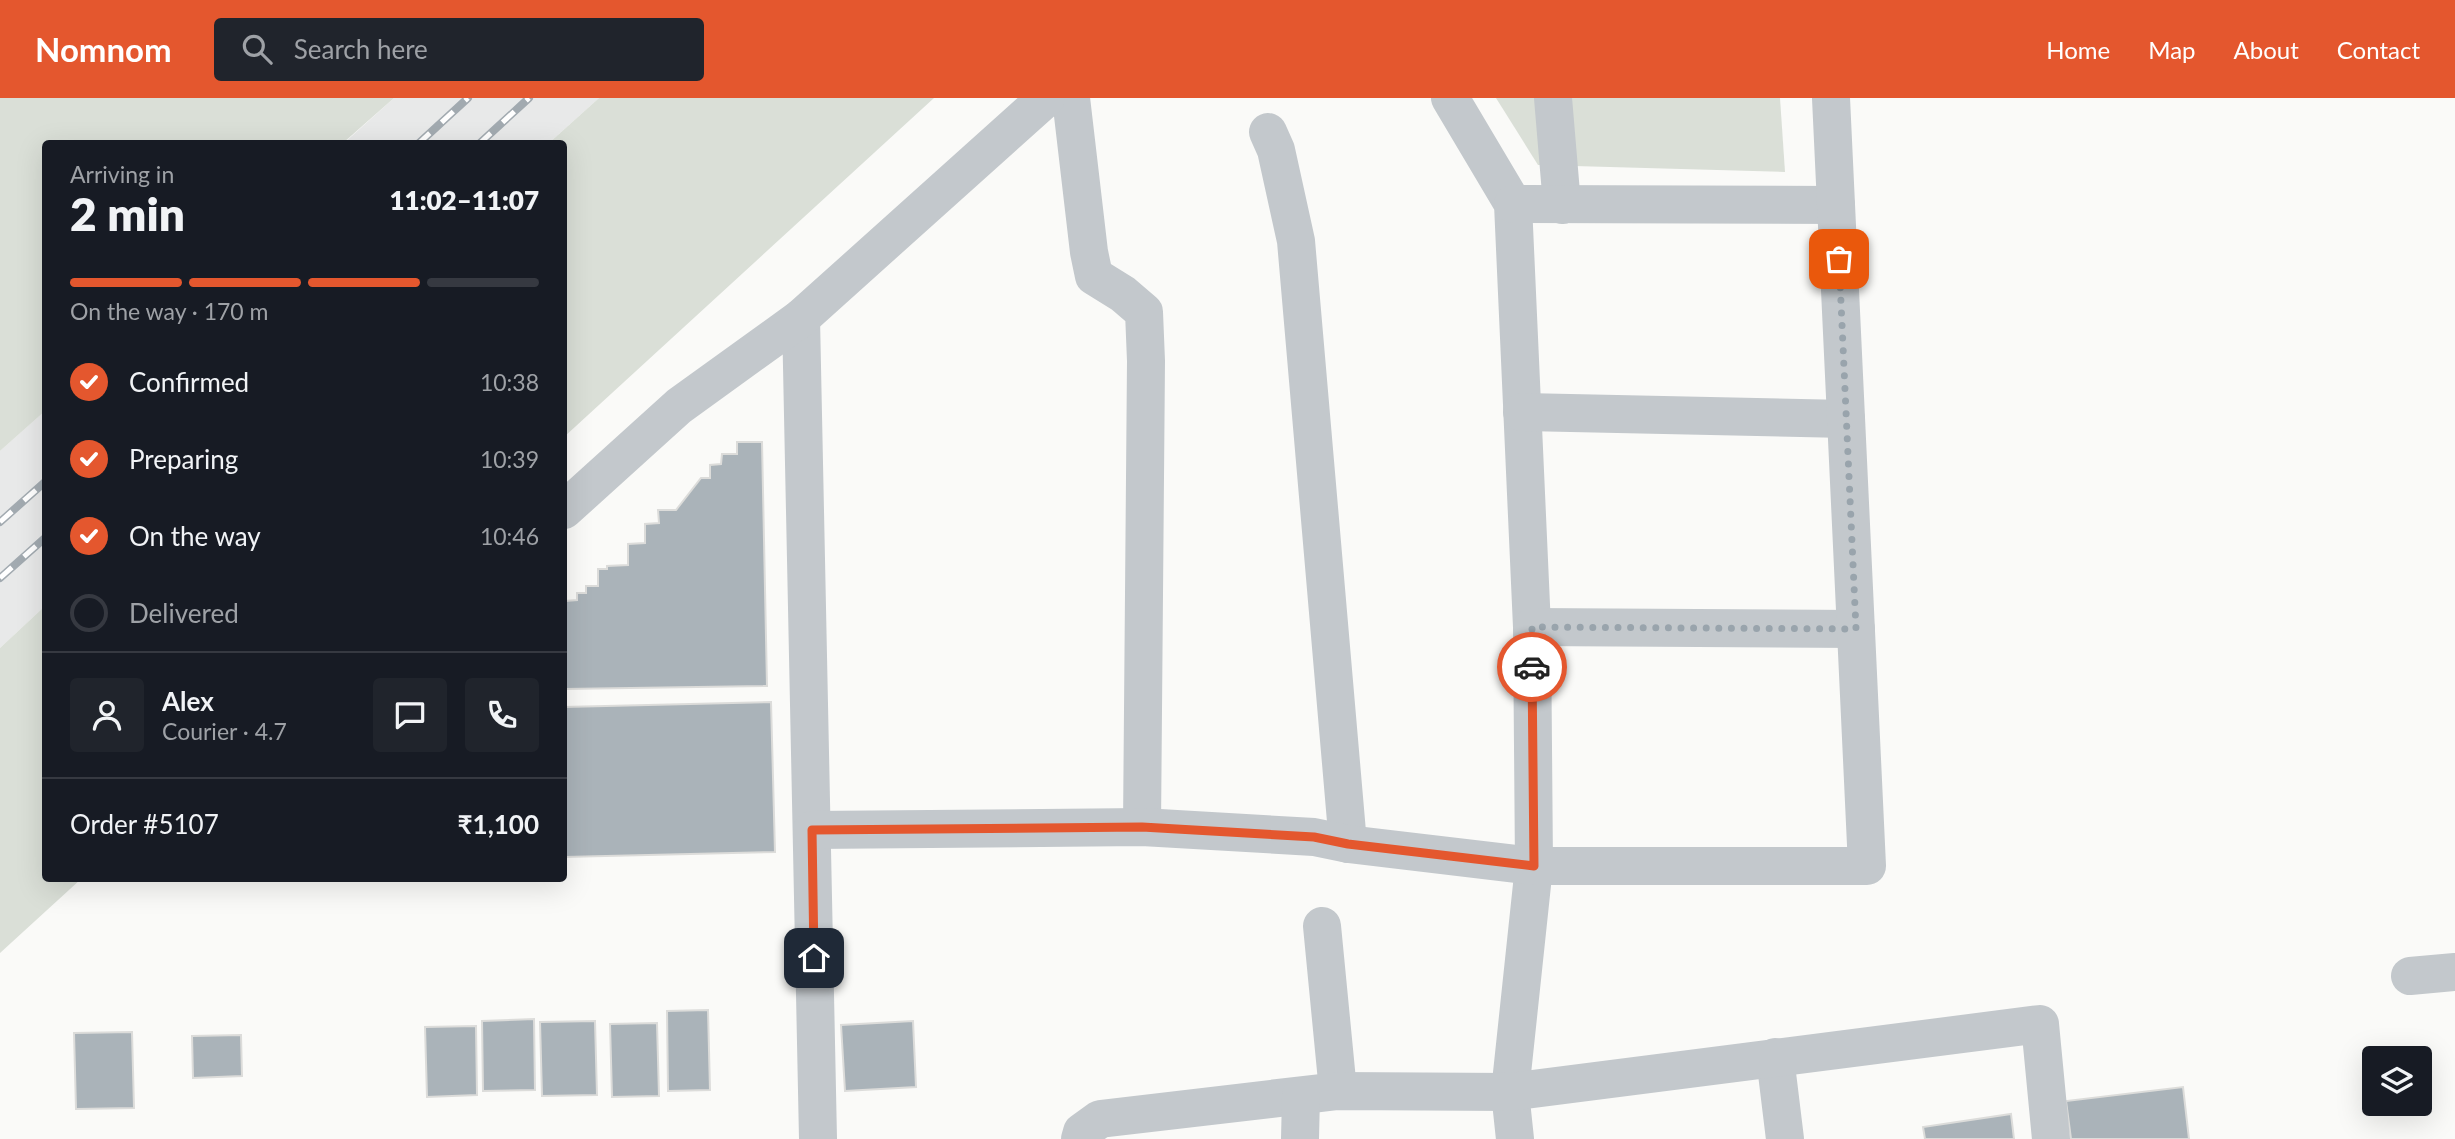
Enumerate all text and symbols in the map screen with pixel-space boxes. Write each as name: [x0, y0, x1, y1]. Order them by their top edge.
search box: [214, 18, 704, 81]
text: Nomnom: [35, 29, 172, 69]
icon: search: [238, 30, 276, 68]
text: Search here: [294, 33, 428, 65]
text: Home: [2046, 35, 2110, 64]
text: Map: [2148, 35, 2196, 64]
text: About: [2234, 35, 2299, 64]
text: Contact: [2337, 35, 2420, 64]
text: Arriving in: [70, 160, 174, 188]
text: 11:02–11:07: [389, 184, 539, 216]
text: 2 min: [70, 186, 185, 241]
pin: [1809, 229, 1869, 289]
icon: bag: [1820, 240, 1858, 278]
text: On the way · 170 m: [70, 297, 269, 325]
icon: check: [70, 363, 108, 401]
text: Confirmed: [129, 366, 249, 398]
text: 10:38: [480, 368, 539, 396]
icon: check: [70, 440, 108, 478]
text: Preparing: [129, 443, 238, 475]
text: 10:39: [480, 445, 539, 473]
icon: check: [70, 517, 108, 555]
text: On the way: [129, 520, 261, 552]
text: 10:46: [480, 522, 539, 550]
text: Delivered: [129, 597, 239, 629]
courier: [1497, 632, 1567, 702]
icon: car: [1513, 648, 1551, 686]
button: person: [70, 678, 144, 752]
button: chat: [373, 678, 447, 752]
button: phone: [465, 678, 539, 752]
text: Alex: [162, 685, 214, 717]
text: Courier · 4.7: [162, 717, 287, 745]
text: Order #5107: [70, 808, 219, 840]
text: ₹1,100: [458, 808, 539, 840]
pin: [784, 928, 844, 988]
icon: home: [795, 939, 833, 977]
map controls: [2362, 1046, 2432, 1116]
button: layers: [2362, 1046, 2432, 1116]

